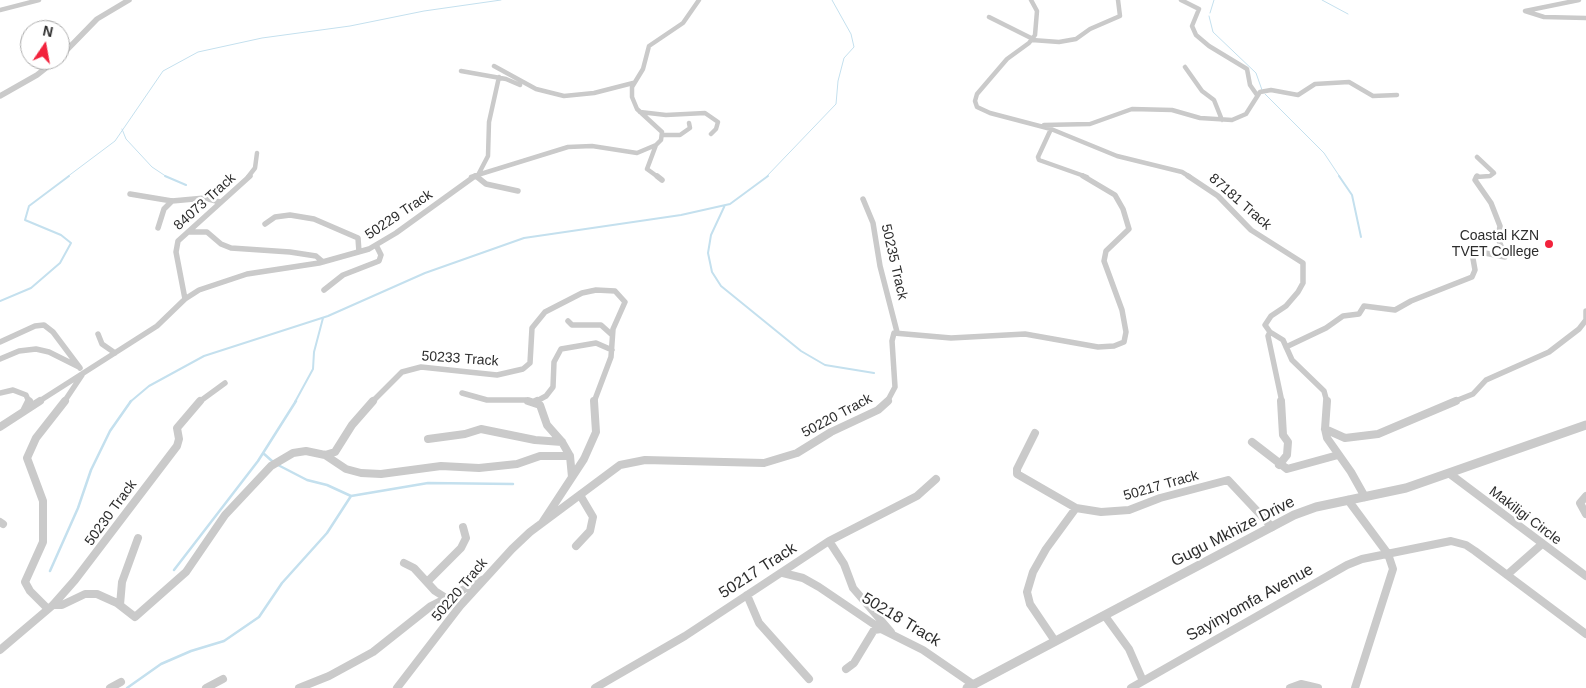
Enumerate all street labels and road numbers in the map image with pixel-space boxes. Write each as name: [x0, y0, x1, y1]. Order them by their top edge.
street label: 84073 Track: [171, 170, 239, 234]
street label: 87181 Track: [1205, 170, 1275, 234]
street label: 50229 Track: [362, 186, 436, 244]
street label: 50235 Track: [877, 222, 911, 302]
street label: 50233 Track: [421, 348, 499, 370]
street label: 50220 Track: [799, 390, 875, 442]
street label: 50217 Track: [1122, 467, 1200, 505]
street label: 50230 Track: [81, 477, 141, 549]
street label: Makiligi Circle: [1485, 483, 1565, 549]
street label: Gugu Mkhize Drive: [1168, 493, 1298, 571]
street label: 50217 Track: [716, 539, 800, 603]
street label: 50220 Track: [429, 555, 491, 625]
street label: Sayinyomfa Avenue: [1183, 560, 1317, 646]
street label: 50218 Track: [858, 589, 944, 651]

